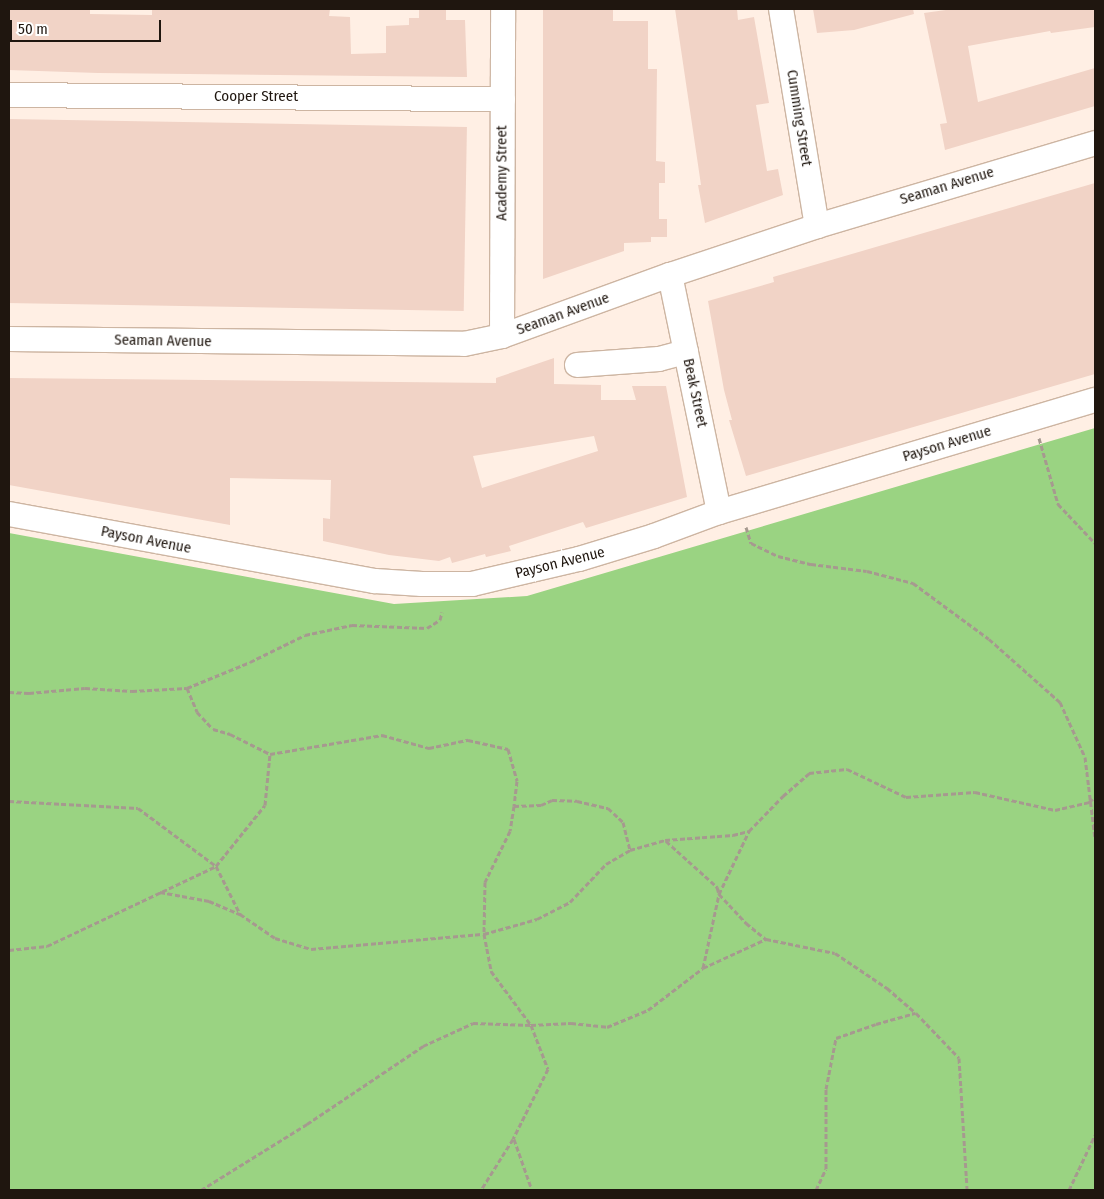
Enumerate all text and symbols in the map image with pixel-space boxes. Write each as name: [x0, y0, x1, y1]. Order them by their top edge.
scale bar: [12, 10, 164, 42]
text: 50 m: [18, 20, 48, 38]
street label: Cumming Street: [782, 68, 816, 168]
street label: Cooper Street: [214, 88, 298, 106]
street label: Academy Street: [493, 125, 511, 221]
street label: Seaman Avenue: [898, 163, 996, 209]
street label: Seaman Avenue: [514, 289, 612, 339]
street label: Seaman Avenue: [114, 331, 212, 351]
street label: Beak Street: [679, 357, 711, 429]
street label: Payson Avenue: [901, 422, 993, 466]
street label: Payson Avenue: [99, 522, 193, 558]
street label: Payson Avenue: [513, 543, 607, 583]

